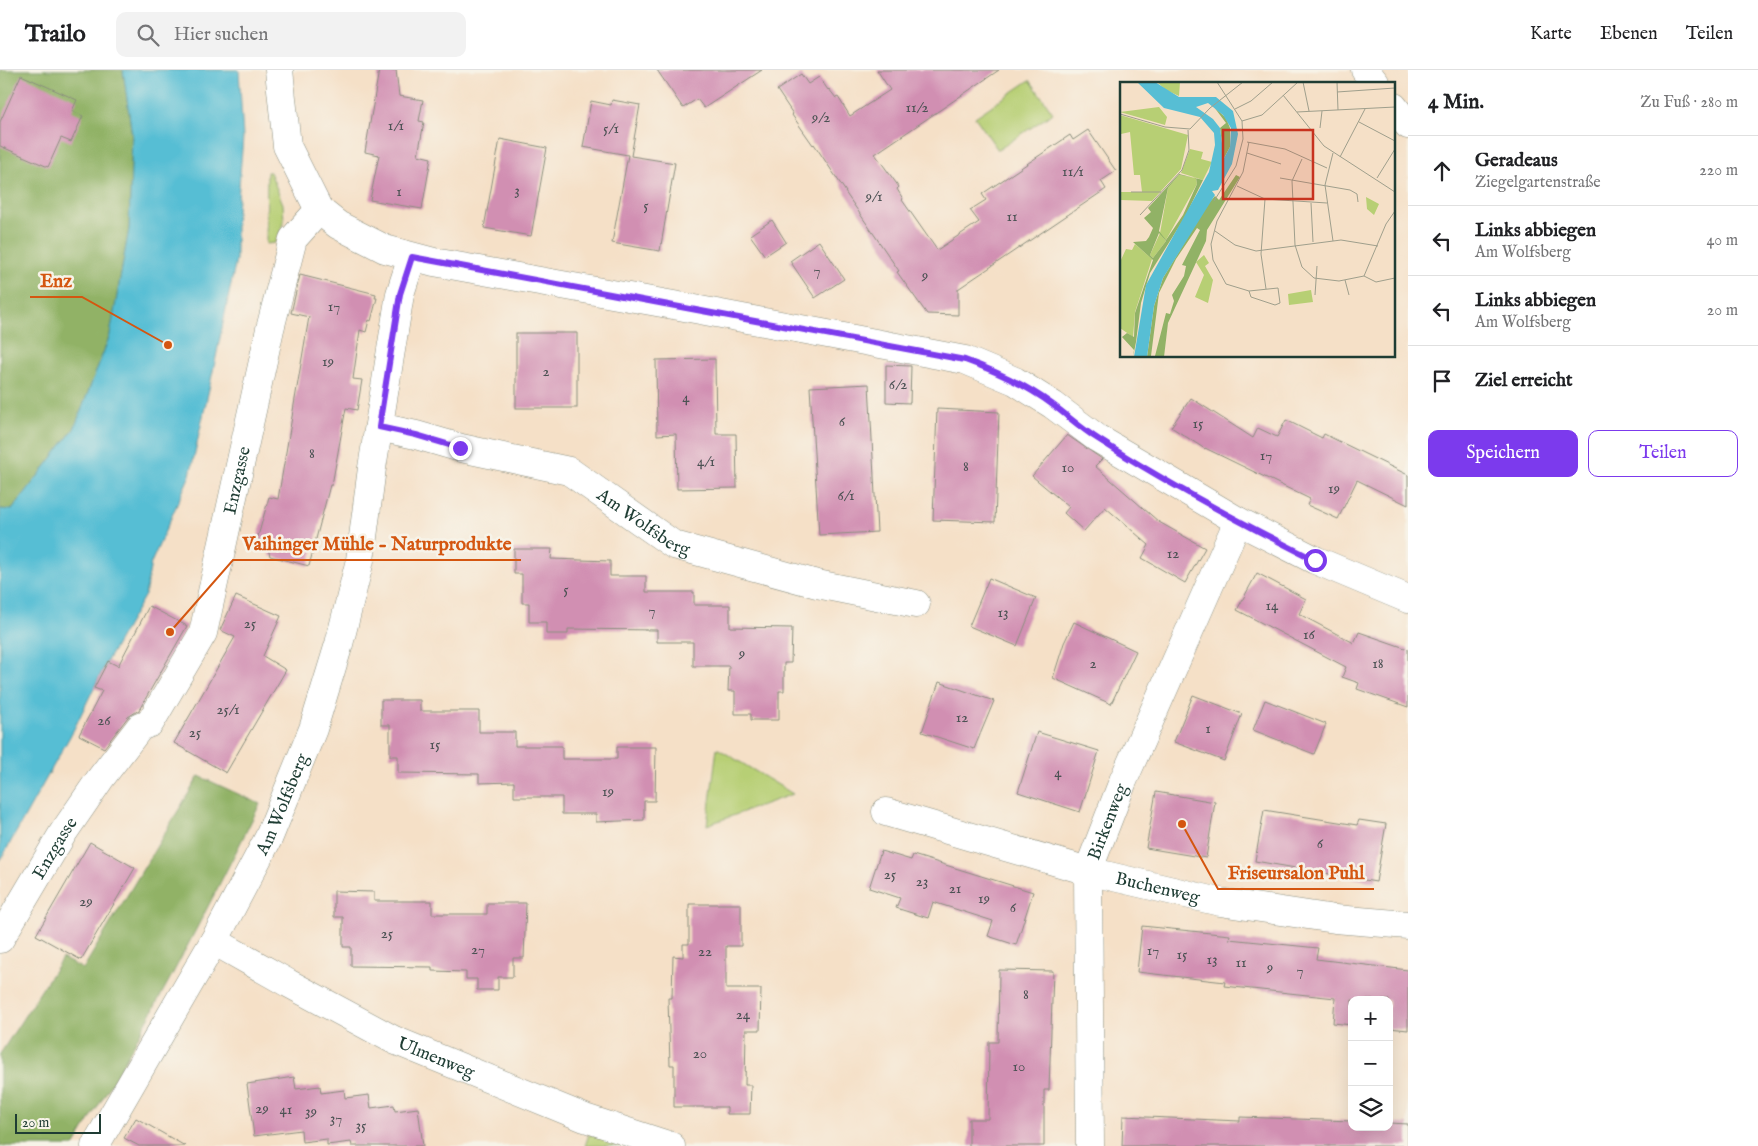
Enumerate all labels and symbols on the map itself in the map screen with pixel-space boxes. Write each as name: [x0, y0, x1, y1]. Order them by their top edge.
inset map: [1120, 82, 1396, 358]
house number: 11/2: [905, 98, 929, 117]
house number: 9/2: [811, 108, 830, 127]
house number: 1/1: [388, 116, 404, 135]
house number: 5/1: [603, 119, 619, 138]
house number: 11/1: [1062, 162, 1084, 181]
house number: 3: [514, 181, 520, 200]
house number: 1: [396, 182, 402, 201]
house number: 9/1: [864, 187, 883, 206]
house number: 5: [643, 196, 649, 215]
house number: 11: [1006, 207, 1018, 226]
house number: 7: [813, 261, 821, 280]
callout: Enz: [30, 263, 82, 297]
house number: 9: [921, 266, 928, 285]
text: Enz: [40, 270, 72, 294]
house number: 17: [328, 297, 340, 316]
house number: 19: [322, 352, 334, 371]
house number: 2: [542, 362, 550, 381]
house number: 6/2: [889, 375, 907, 394]
house number: 4: [682, 388, 690, 407]
house number: 6: [839, 412, 846, 431]
house number: 15: [1192, 414, 1204, 433]
route end: [449, 437, 472, 460]
street label: Enzgasse: [219, 444, 257, 517]
house number: 8: [309, 444, 315, 463]
house number: 17: [1260, 446, 1272, 465]
house number: 4/1: [697, 452, 715, 471]
house number: 8: [963, 457, 969, 476]
house number: 10: [1062, 458, 1074, 477]
house number: 19: [1328, 479, 1340, 498]
street label: Am Wolfsberg: [591, 484, 693, 562]
house number: 6/1: [837, 486, 855, 505]
callout: Vaihinger Mühle - Naturprodukte: [233, 526, 521, 560]
text: Vaihinger Mühle - Naturprodukte: [242, 533, 512, 557]
house number: 12: [1167, 544, 1179, 563]
route start: [1304, 549, 1327, 572]
house number: 5: [563, 580, 569, 599]
house number: 14: [1266, 596, 1279, 615]
house number: 7: [648, 601, 656, 620]
house number: 13: [997, 603, 1009, 622]
house number: 25: [244, 614, 257, 633]
house number: 16: [1303, 625, 1316, 644]
house number: 9: [738, 644, 745, 663]
house number: 2: [1089, 654, 1097, 673]
house number: 18: [1372, 654, 1384, 673]
house number: 25/1: [216, 700, 240, 719]
house number: 12: [956, 708, 968, 727]
house number: 26: [97, 711, 111, 730]
house number: 1: [1205, 719, 1211, 738]
house number: 25: [189, 723, 202, 742]
house number: 15: [429, 735, 441, 754]
street label: Am Wolfsberg: [251, 750, 315, 860]
house number: 4: [1054, 763, 1062, 782]
street label: Birkenweg: [1083, 780, 1134, 864]
house number: 19: [602, 782, 614, 801]
street label: Enzgasse: [28, 813, 83, 884]
house number: 6: [1317, 834, 1324, 853]
callout: Friseursalon Puhl: [1218, 855, 1374, 889]
text: Friseursalon Puhl: [1228, 862, 1365, 886]
house number: 25: [884, 865, 897, 884]
street label: Buchenweg: [1113, 868, 1202, 910]
house number: 23: [916, 872, 928, 891]
house number: 21: [949, 879, 961, 898]
house number: 19: [978, 889, 990, 908]
house number: 29: [79, 892, 93, 911]
house number: 6: [1010, 898, 1017, 917]
house number: 25: [381, 924, 394, 943]
house number: 27: [471, 940, 485, 959]
house number: 17: [1147, 941, 1159, 960]
house number: 22: [698, 942, 712, 961]
house number: 15: [1176, 945, 1188, 964]
house number: 13: [1206, 950, 1218, 969]
house number: 11: [1235, 953, 1247, 972]
house number: 9: [1266, 958, 1273, 977]
house number: 7: [1296, 961, 1304, 980]
house number: 8: [1023, 985, 1029, 1004]
house number: 24: [736, 1005, 751, 1024]
street label: Ulmenweg: [393, 1033, 478, 1085]
house number: 20: [693, 1044, 707, 1063]
house number: 10: [1013, 1057, 1025, 1076]
house number: 29: [255, 1099, 269, 1118]
house number: 41: [280, 1100, 292, 1119]
house number: 39: [305, 1102, 317, 1121]
house number: 37: [330, 1109, 342, 1128]
scale bar: [15, 1111, 101, 1134]
house number: 35: [355, 1116, 367, 1135]

